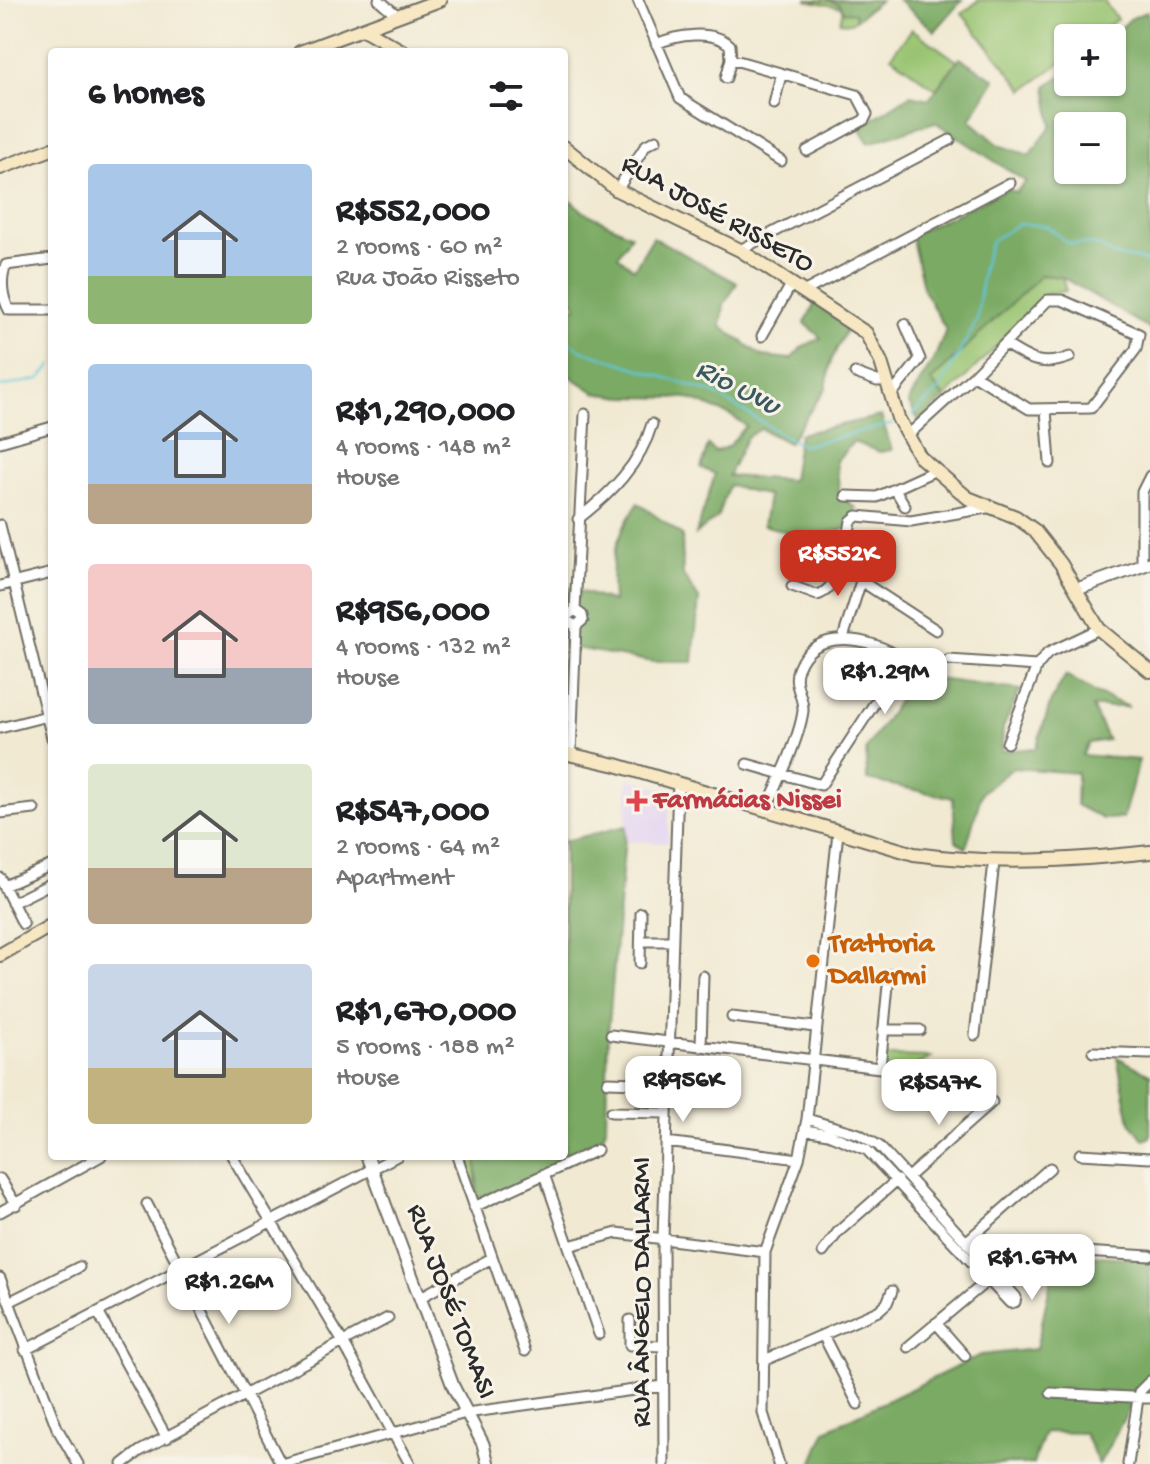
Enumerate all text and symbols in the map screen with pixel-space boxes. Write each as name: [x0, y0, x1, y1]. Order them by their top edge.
map controls: [1054, 24, 1126, 184]
button: +: [1054, 24, 1126, 96]
icon: filters: [484, 74, 528, 118]
text: 6 homes: [88, 76, 203, 116]
button: −: [1054, 112, 1126, 184]
street label: RUA JOSÉ RISSETO: [615, 148, 819, 282]
text: R$552,000: [336, 193, 490, 233]
icon: home: [152, 196, 248, 292]
text: 2 rooms · 60 m²: [336, 233, 502, 264]
text: Rua João Risseto: [336, 264, 520, 295]
water label: Rio Uvu: [689, 353, 787, 426]
text: R$1,290,000: [336, 393, 515, 433]
icon: home: [152, 396, 248, 492]
text: 4 rooms · 148 m²: [336, 433, 511, 464]
text: House: [336, 464, 400, 495]
pin: R$552K: [773, 530, 903, 598]
text: R$552K: [798, 540, 878, 571]
text: R$956,000: [336, 593, 490, 633]
icon: home: [152, 596, 248, 692]
text: 4 rooms · 132 m²: [336, 633, 511, 664]
pin: R$1.29M: [811, 648, 959, 716]
text: R$1.29M: [841, 658, 929, 689]
text: House: [336, 664, 400, 695]
place label: Farmácias Nissei: [652, 785, 842, 818]
marker: Farmácias Nissei: [628, 792, 646, 810]
text: R$547,000: [336, 793, 489, 833]
icon: home: [152, 796, 248, 892]
text: 2 rooms · 64 m²: [336, 833, 500, 864]
text: Apartment: [336, 864, 453, 895]
place label: Trattoria Dallarmi: [826, 929, 936, 994]
marker: Trattoria Dallarmi: [804, 952, 822, 970]
text: R$1,670,000: [336, 993, 516, 1033]
icon: home: [152, 996, 248, 1092]
text: 5 rooms · 188 m²: [336, 1033, 514, 1064]
pin: R$956K: [618, 1056, 748, 1124]
pin: R$547K: [874, 1059, 1004, 1127]
text: House: [336, 1064, 400, 1095]
text: R$956K: [643, 1066, 723, 1097]
text: R$547K: [899, 1069, 979, 1100]
street label: RUA ÂNGELO DALLARMI: [627, 1157, 660, 1427]
street label: RUA JOSÉ TOMASI: [398, 1200, 502, 1404]
pin: R$1.67M: [958, 1234, 1106, 1302]
text: R$1.67M: [988, 1244, 1076, 1275]
pin: R$1.26M: [155, 1258, 303, 1326]
text: R$1.26M: [185, 1268, 273, 1299]

